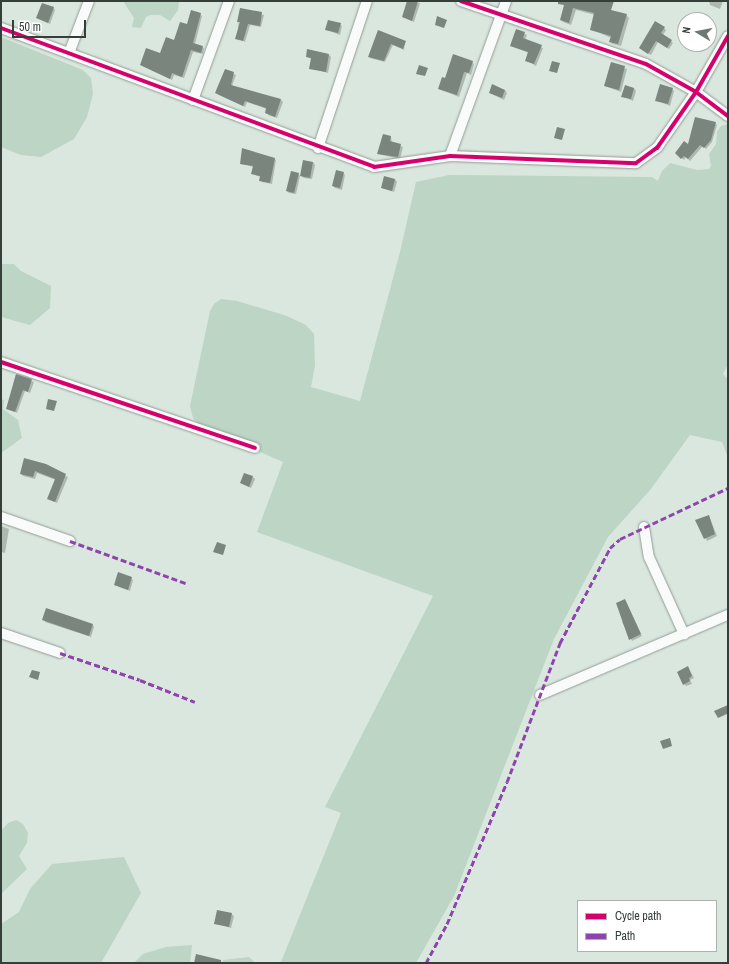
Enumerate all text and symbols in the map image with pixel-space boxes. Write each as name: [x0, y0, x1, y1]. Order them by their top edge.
scale bar: [14, 12, 88, 38]
north arrow: [677, 12, 717, 52]
text: 50 m: [19, 19, 41, 35]
text: N: [679, 26, 694, 35]
legend: [577, 900, 717, 952]
text: Cycle path: [615, 908, 662, 924]
text: Path: [615, 928, 635, 944]

